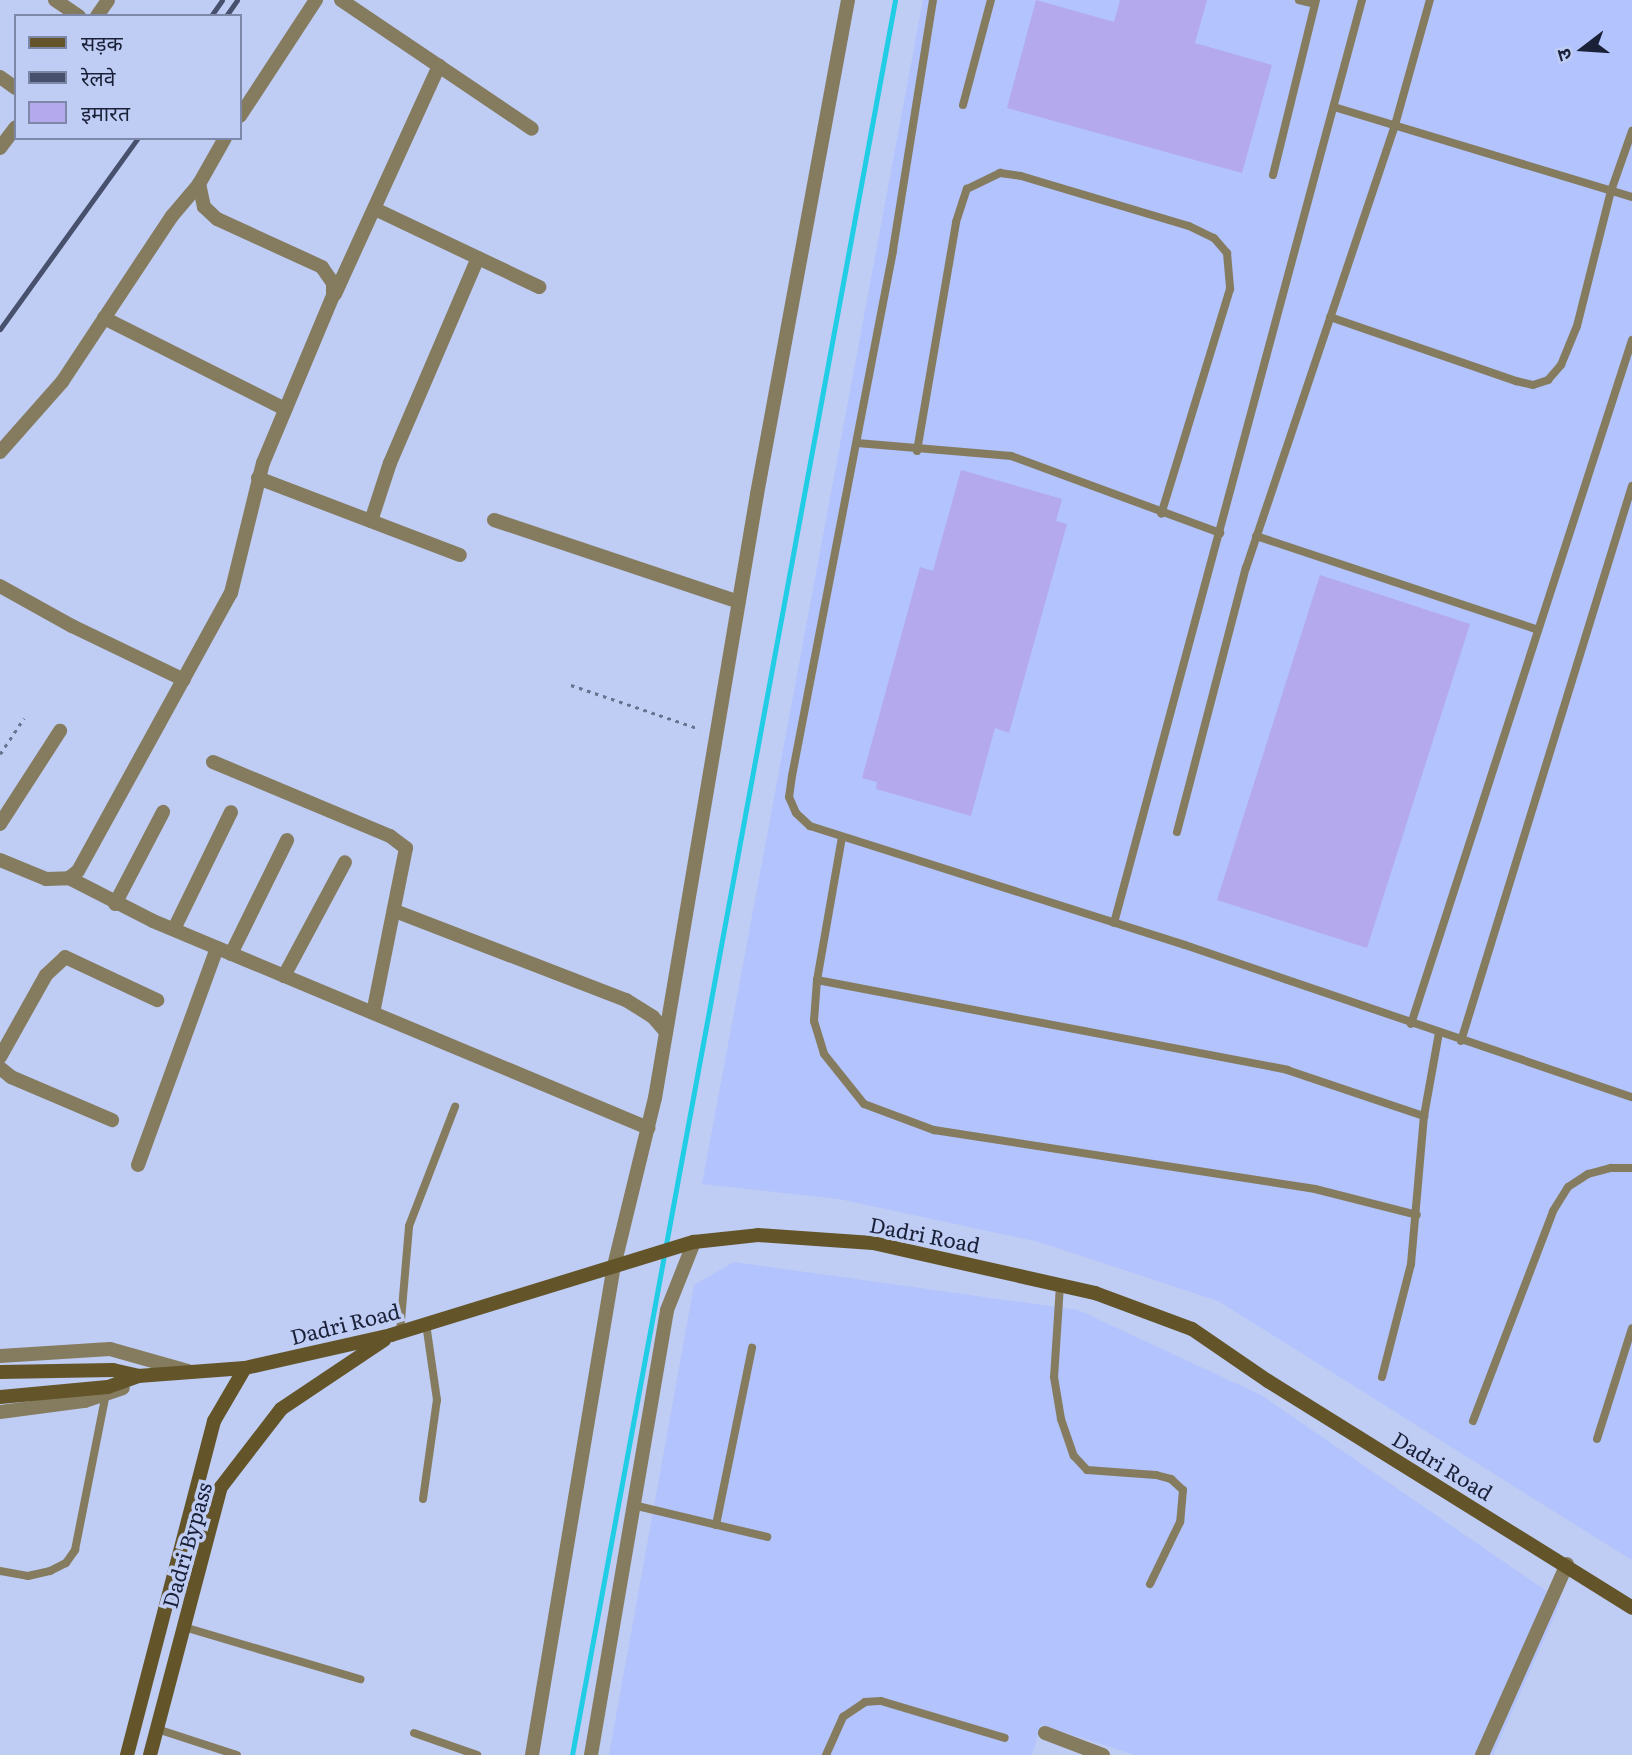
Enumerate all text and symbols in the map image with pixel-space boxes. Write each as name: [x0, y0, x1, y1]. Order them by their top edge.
legend: [14, 14, 242, 140]
north arrow: [1548, 14, 1618, 84]
text: सड़क: [81, 26, 123, 57]
text: उ: [1548, 46, 1578, 65]
text: रेलवे: [81, 61, 116, 92]
text: इमारत: [81, 96, 130, 127]
street label: Dadri Road: [868, 1211, 982, 1257]
street label: Dadri Road: [288, 1297, 402, 1349]
street label: Dadri Road: [1388, 1425, 1498, 1505]
street label: Dadri Bypass: [156, 1479, 216, 1611]

